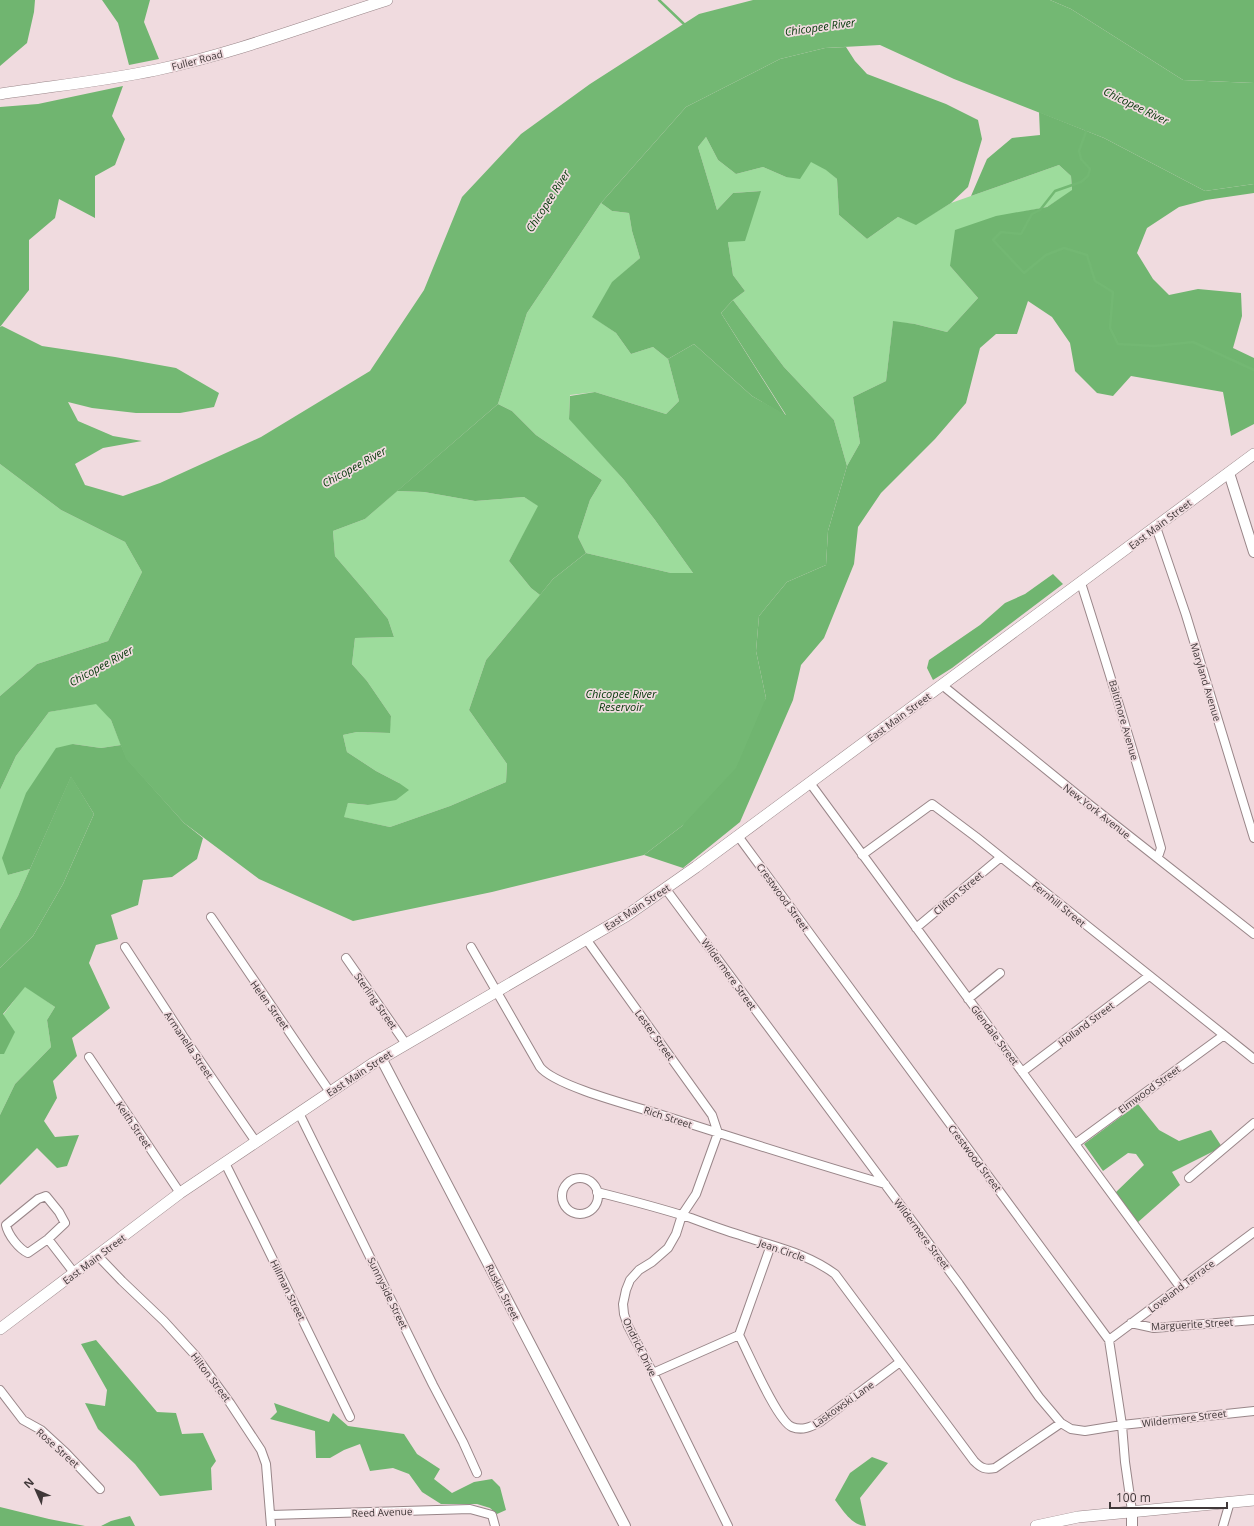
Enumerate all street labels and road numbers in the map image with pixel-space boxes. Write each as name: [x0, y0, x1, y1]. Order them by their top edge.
street label: Fuller Road: [170, 46, 224, 74]
street label: East Main Street: [1126, 495, 1195, 552]
street label: Maryland Avenue: [1187, 641, 1225, 723]
street label: Baltimore Avenue: [1106, 678, 1142, 762]
street label: East Main Street: [864, 689, 934, 745]
street label: New York Avenue: [1060, 780, 1134, 842]
street label: Crestwood Street: [754, 860, 813, 934]
street label: Clifton Street: [930, 868, 986, 918]
street label: Fernhill Street: [1029, 878, 1089, 930]
street label: East Main Street: [601, 880, 673, 934]
street label: Wildermere Street: [698, 935, 760, 1013]
street label: Sterling Street: [351, 970, 401, 1032]
street label: Helen Street: [247, 978, 293, 1033]
street label: Holland Street: [1055, 998, 1117, 1050]
street label: Glendale Street: [968, 1002, 1022, 1068]
street label: Lester Street: [632, 1007, 678, 1063]
street label: Armanella Street: [161, 1009, 217, 1082]
street label: East Main Street: [323, 1046, 395, 1100]
street label: Elmwood Street: [1115, 1061, 1183, 1116]
street label: Keith Street: [113, 1098, 155, 1152]
street label: Rich Street: [642, 1103, 694, 1132]
street label: Crestwood Street: [945, 1122, 1005, 1195]
street label: Wildermere Street: [891, 1196, 953, 1273]
street label: East Main Street: [60, 1230, 129, 1287]
street label: Jean Circle: [756, 1235, 808, 1265]
street label: Sunnyside Street: [365, 1255, 412, 1332]
street label: Loveland Terrace: [1145, 1256, 1217, 1316]
street label: Hillman Street: [267, 1257, 309, 1323]
street label: Ruskin Street: [483, 1261, 523, 1323]
street label: Ondrick Drive: [620, 1315, 660, 1379]
street label: Marguerite Street: [1151, 1315, 1234, 1333]
street label: Hilton Street: [188, 1349, 235, 1405]
street label: Laskowski Lane: [809, 1377, 877, 1430]
street label: Wildermere Street: [1141, 1406, 1228, 1430]
street label: Rose Street: [34, 1425, 83, 1471]
street label: Reed Avenue: [351, 1504, 413, 1520]

